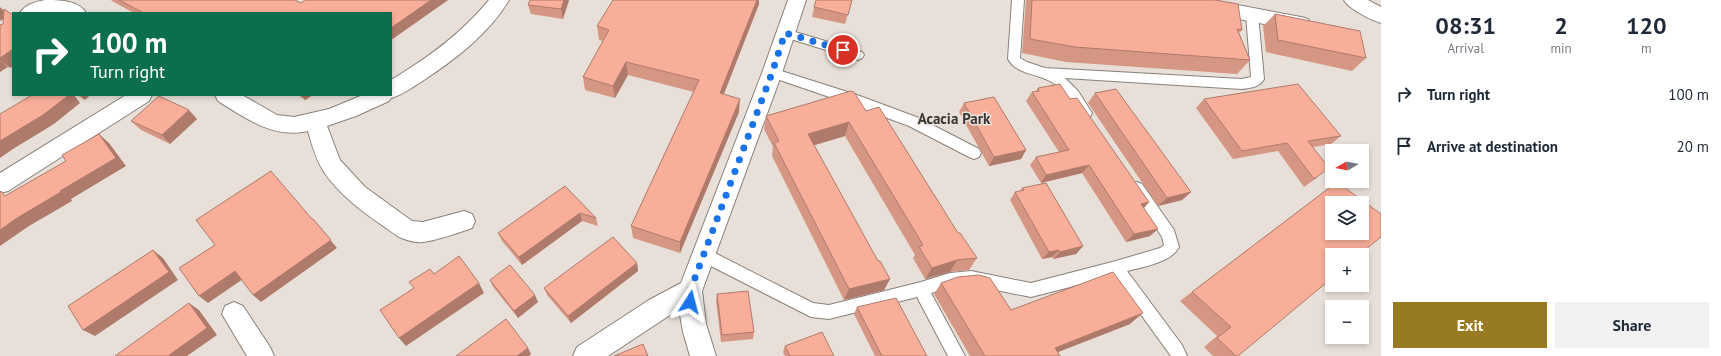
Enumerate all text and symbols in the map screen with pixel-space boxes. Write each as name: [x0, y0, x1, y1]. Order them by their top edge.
text: 08:31: [1435, 10, 1496, 41]
text: 2: [1554, 10, 1568, 41]
text: 120: [1626, 10, 1667, 41]
text: 100 m: [90, 24, 167, 61]
icon: right: [24, 28, 76, 80]
pin: [826, 33, 860, 67]
icon: arrive: [832, 39, 854, 61]
text: Arrival: [1448, 40, 1484, 57]
text: min: [1550, 40, 1572, 57]
text: m: [1641, 40, 1652, 57]
text: Turn right: [90, 60, 165, 83]
icon: right: [1393, 83, 1415, 105]
text: Turn right: [1427, 85, 1490, 104]
text: 100 m: [1668, 85, 1709, 104]
district label: Acacia Park: [918, 109, 991, 128]
icon: arrive: [1393, 135, 1415, 157]
text: Arrive at destination: [1427, 137, 1558, 156]
text: 20 m: [1676, 137, 1709, 156]
north arrow: [1325, 144, 1369, 188]
map controls: [1325, 144, 1369, 344]
button: layers: [1325, 196, 1369, 240]
button: +: [1325, 248, 1369, 292]
position arrow: [669, 281, 711, 323]
button: −: [1325, 300, 1369, 344]
button: Exit: [1393, 302, 1547, 348]
button: Share: [1555, 302, 1709, 348]

